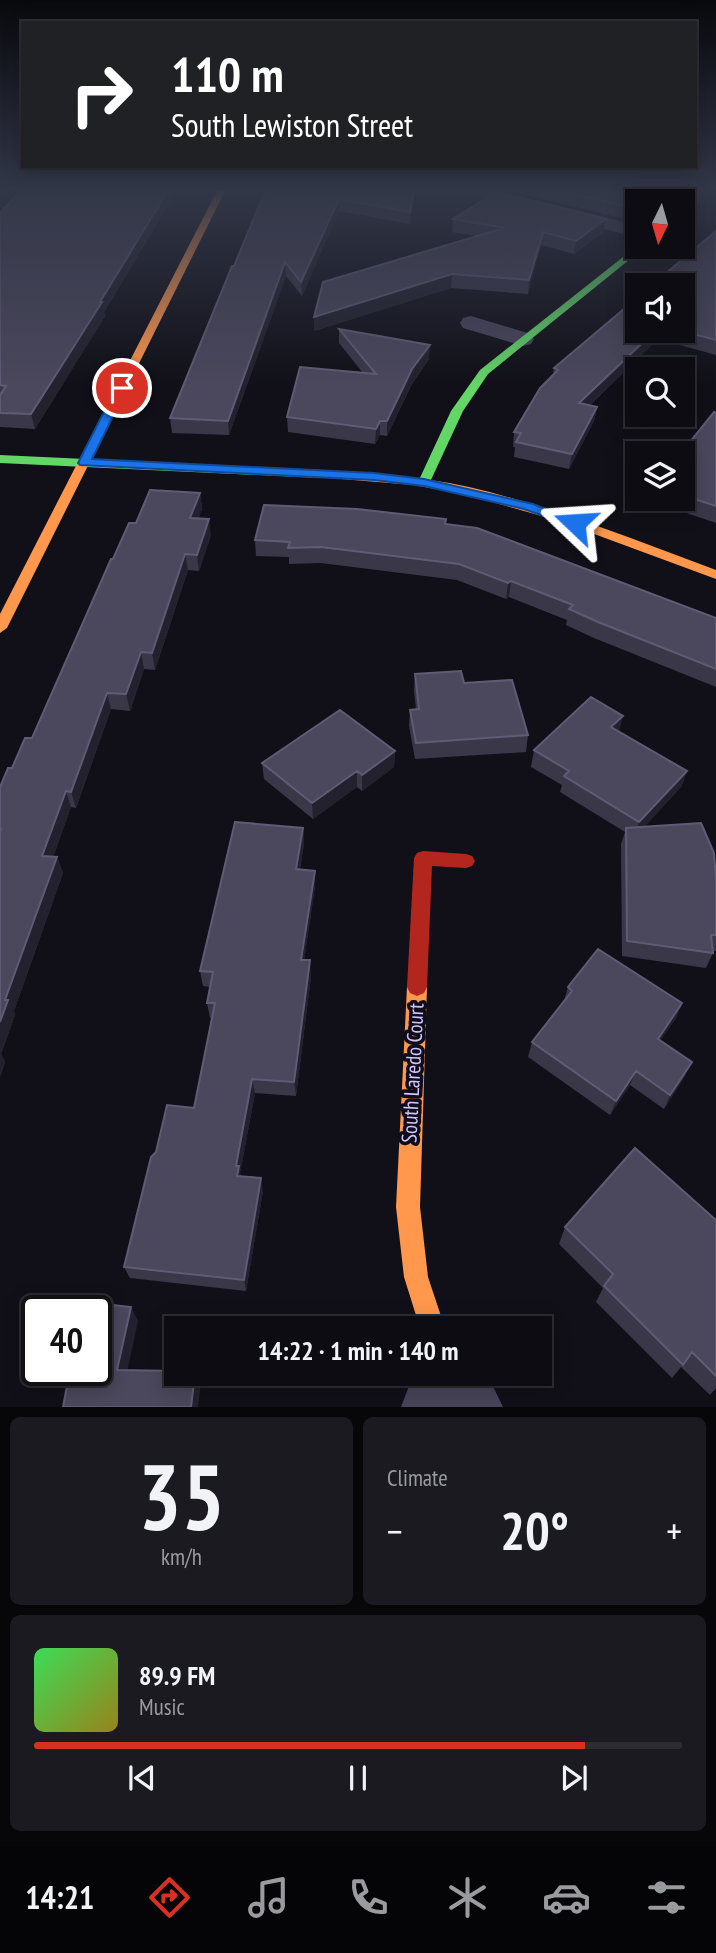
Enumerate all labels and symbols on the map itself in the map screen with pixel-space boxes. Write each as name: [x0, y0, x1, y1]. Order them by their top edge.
north arrow: [625, 189, 695, 259]
pin: [92, 358, 152, 418]
position arrow: [538, 486, 612, 560]
street label: South Laredo Court: [395, 1002, 430, 1143]
speed limit sign: 40: [21, 1295, 112, 1386]

